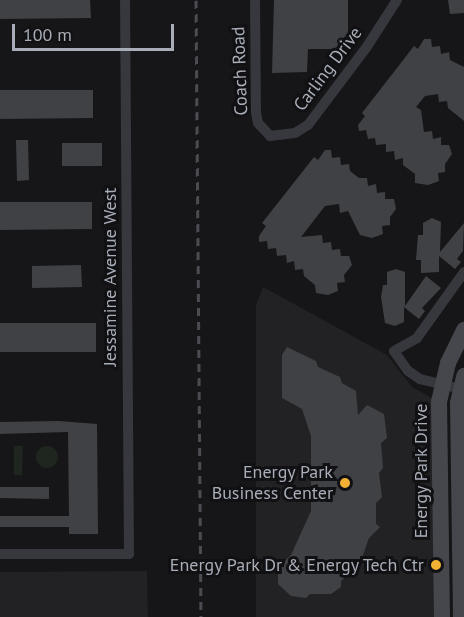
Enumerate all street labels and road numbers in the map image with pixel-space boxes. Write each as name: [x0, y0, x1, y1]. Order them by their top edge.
street label: Carling Drive: [289, 23, 367, 115]
street label: Coach Road: [228, 26, 252, 116]
street label: Jessamine Avenue West: [99, 187, 121, 367]
street label: Energy Park Drive: [410, 403, 432, 539]

